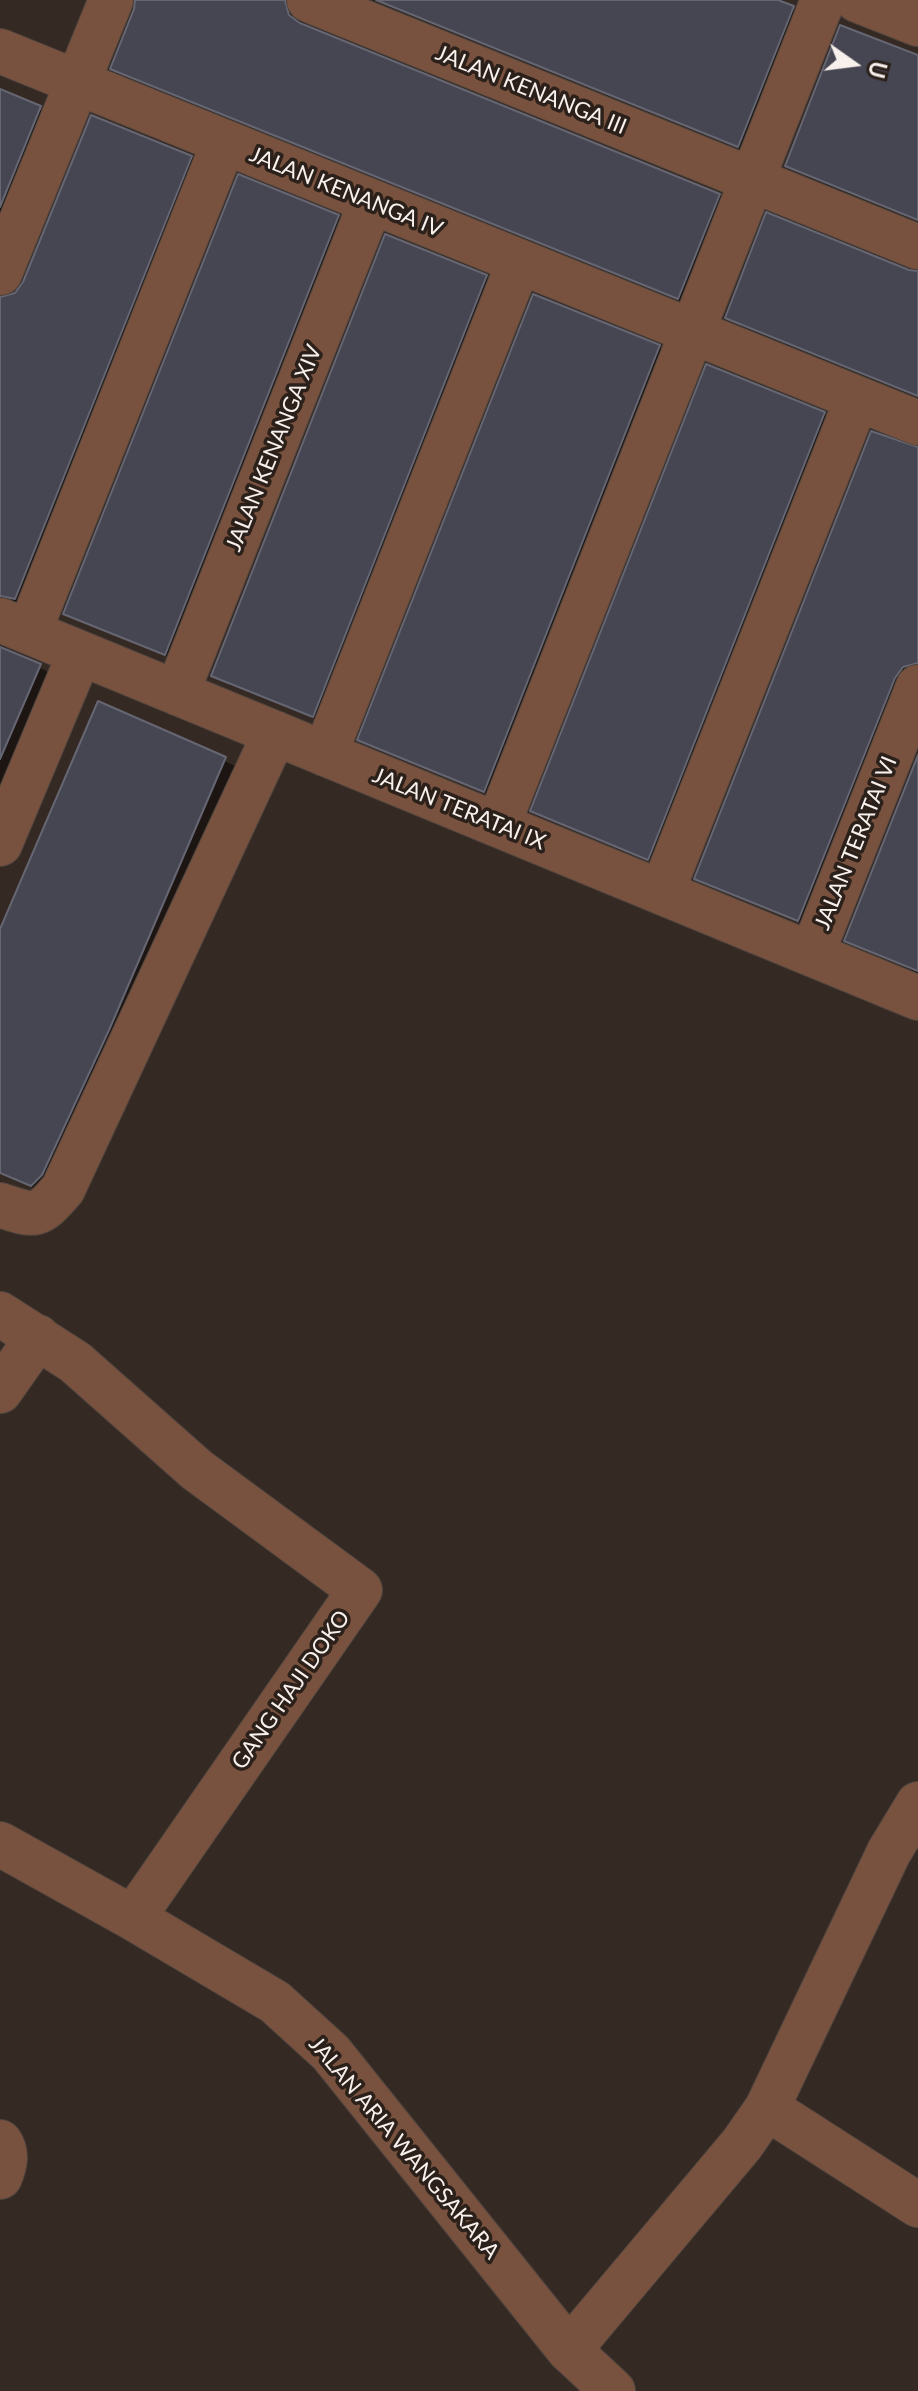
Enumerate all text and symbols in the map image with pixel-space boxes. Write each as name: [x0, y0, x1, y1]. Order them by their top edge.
north arrow: [814, 24, 894, 104]
street label: JALAN KENANGA III: [432, 40, 630, 140]
text: U: [863, 59, 893, 81]
street label: JALAN KENANGA IV: [246, 141, 446, 243]
street label: JALAN KENANGA XIV: [221, 341, 327, 555]
street label: JALAN TERATAI VI: [809, 752, 903, 934]
street label: JALAN TERATAI IX: [369, 762, 549, 856]
street label: GANG HAJI DOKO: [226, 1606, 356, 1774]
street label: JALAN ARIA WANGSAKARA: [303, 2031, 505, 2265]

